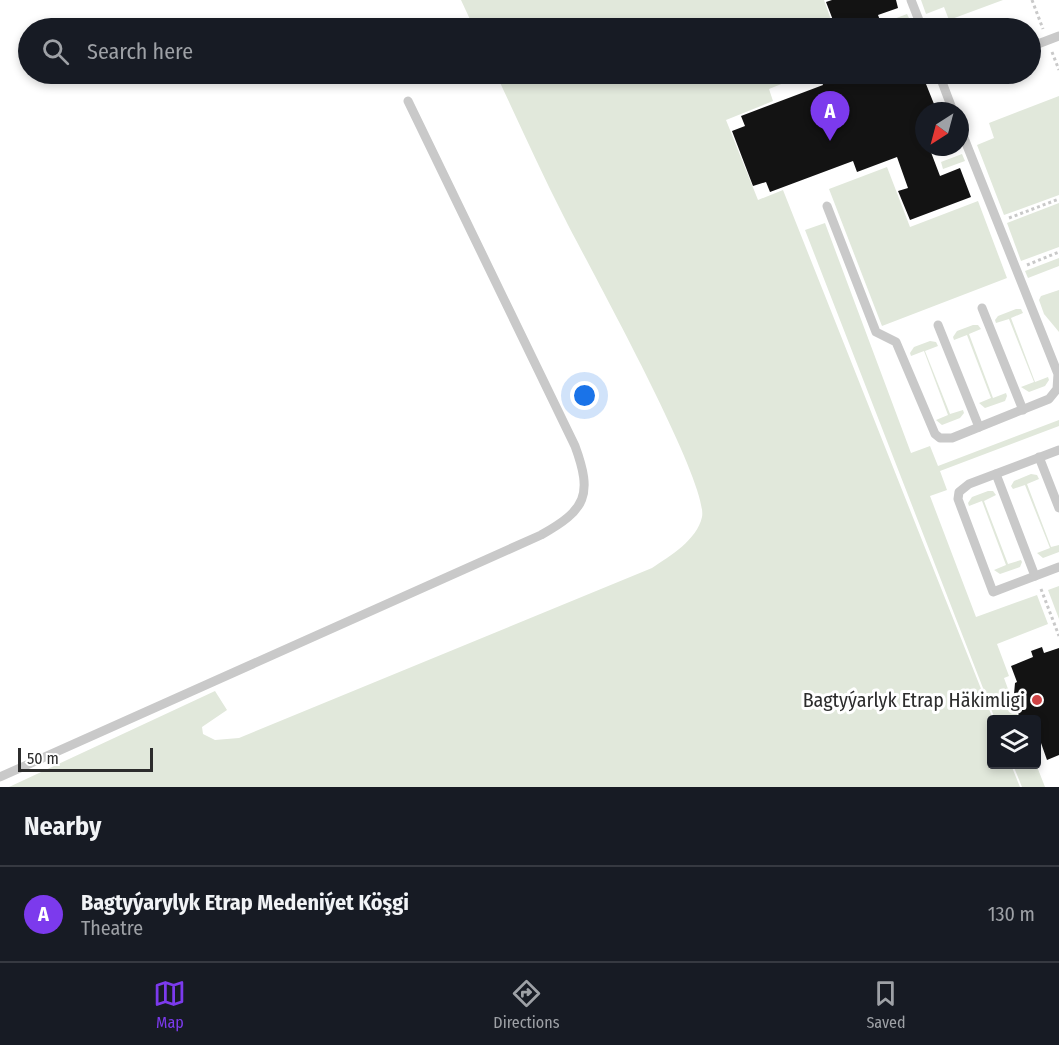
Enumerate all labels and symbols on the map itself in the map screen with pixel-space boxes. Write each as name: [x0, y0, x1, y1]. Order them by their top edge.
pin: A: [810, 92, 850, 141]
north arrow: [915, 102, 969, 156]
your location: [570, 381, 599, 410]
place label: Bagtyýarlyk Etrap Häkimligi: [803, 688, 1025, 712]
marker: Bagtyýarlyk Etrap Häkimligi: [1030, 693, 1044, 707]
scale bar: [18, 745, 153, 772]

